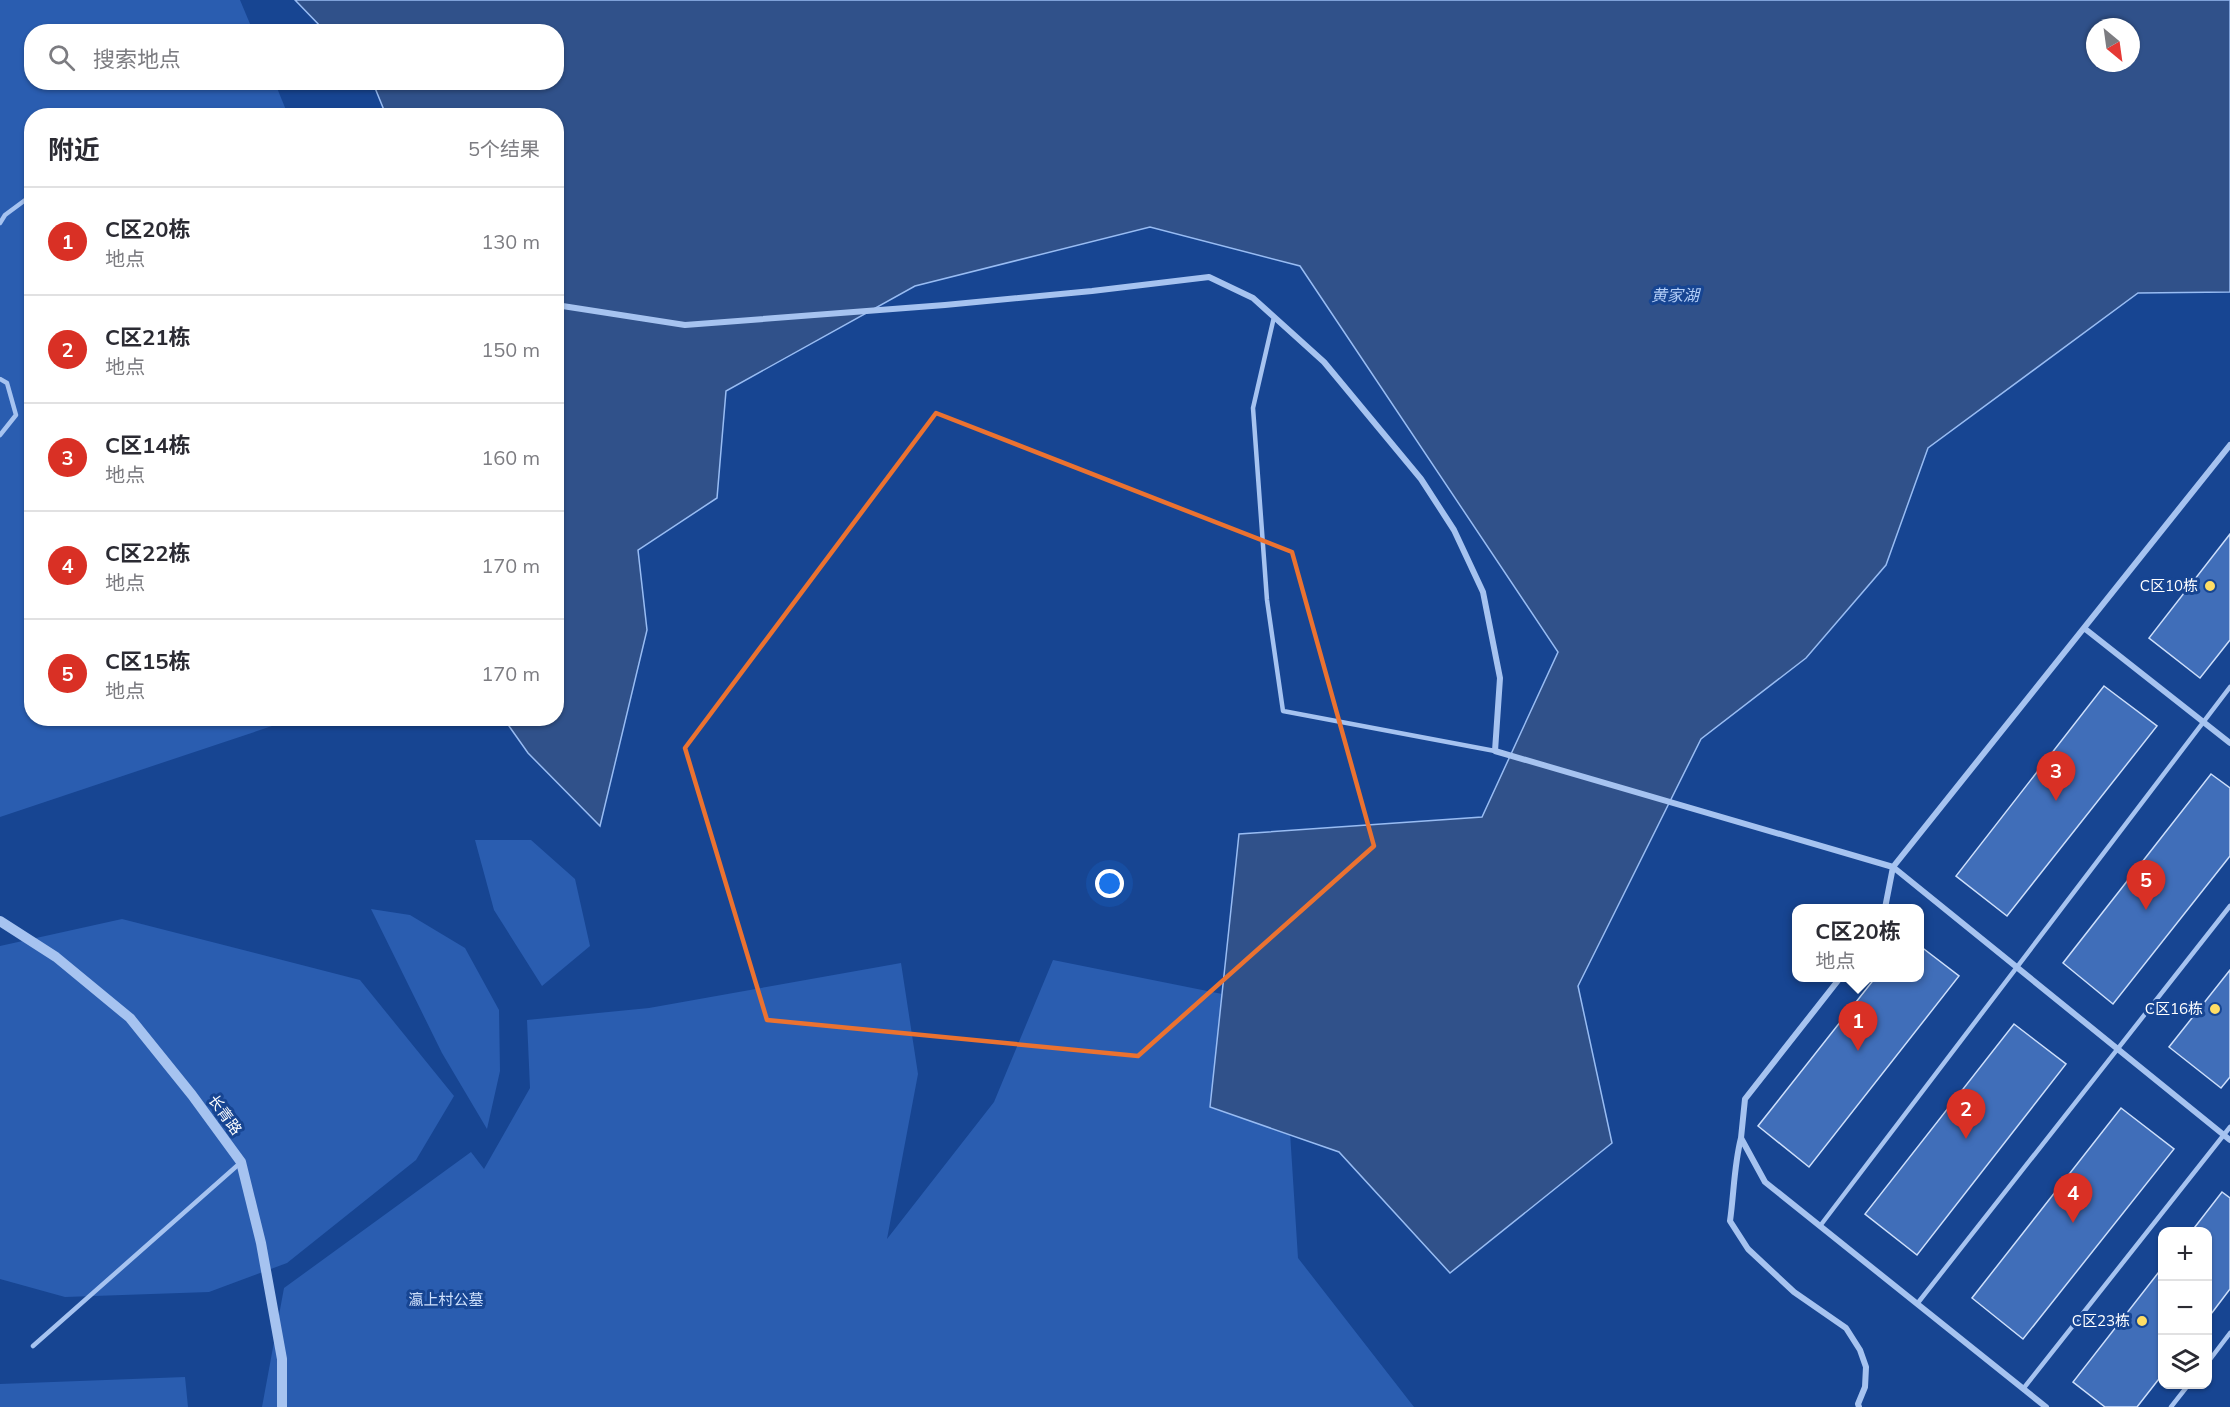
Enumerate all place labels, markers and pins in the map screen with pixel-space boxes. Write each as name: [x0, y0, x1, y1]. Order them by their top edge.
place label: C区10栋: [2140, 576, 2198, 595]
marker: C区10栋: [2203, 579, 2217, 593]
pin: 3: [2036, 752, 2076, 801]
pin: 5: [2126, 860, 2166, 910]
place label: C区16栋: [2145, 999, 2203, 1018]
pin: 1: [1838, 1002, 1878, 1051]
marker: C区16栋: [2208, 1002, 2222, 1016]
pin: 2: [1946, 1090, 1986, 1139]
pin: 4: [2054, 1174, 2092, 1223]
place label: C区23栋: [2072, 1311, 2130, 1330]
marker: C区23栋: [2135, 1314, 2149, 1328]

